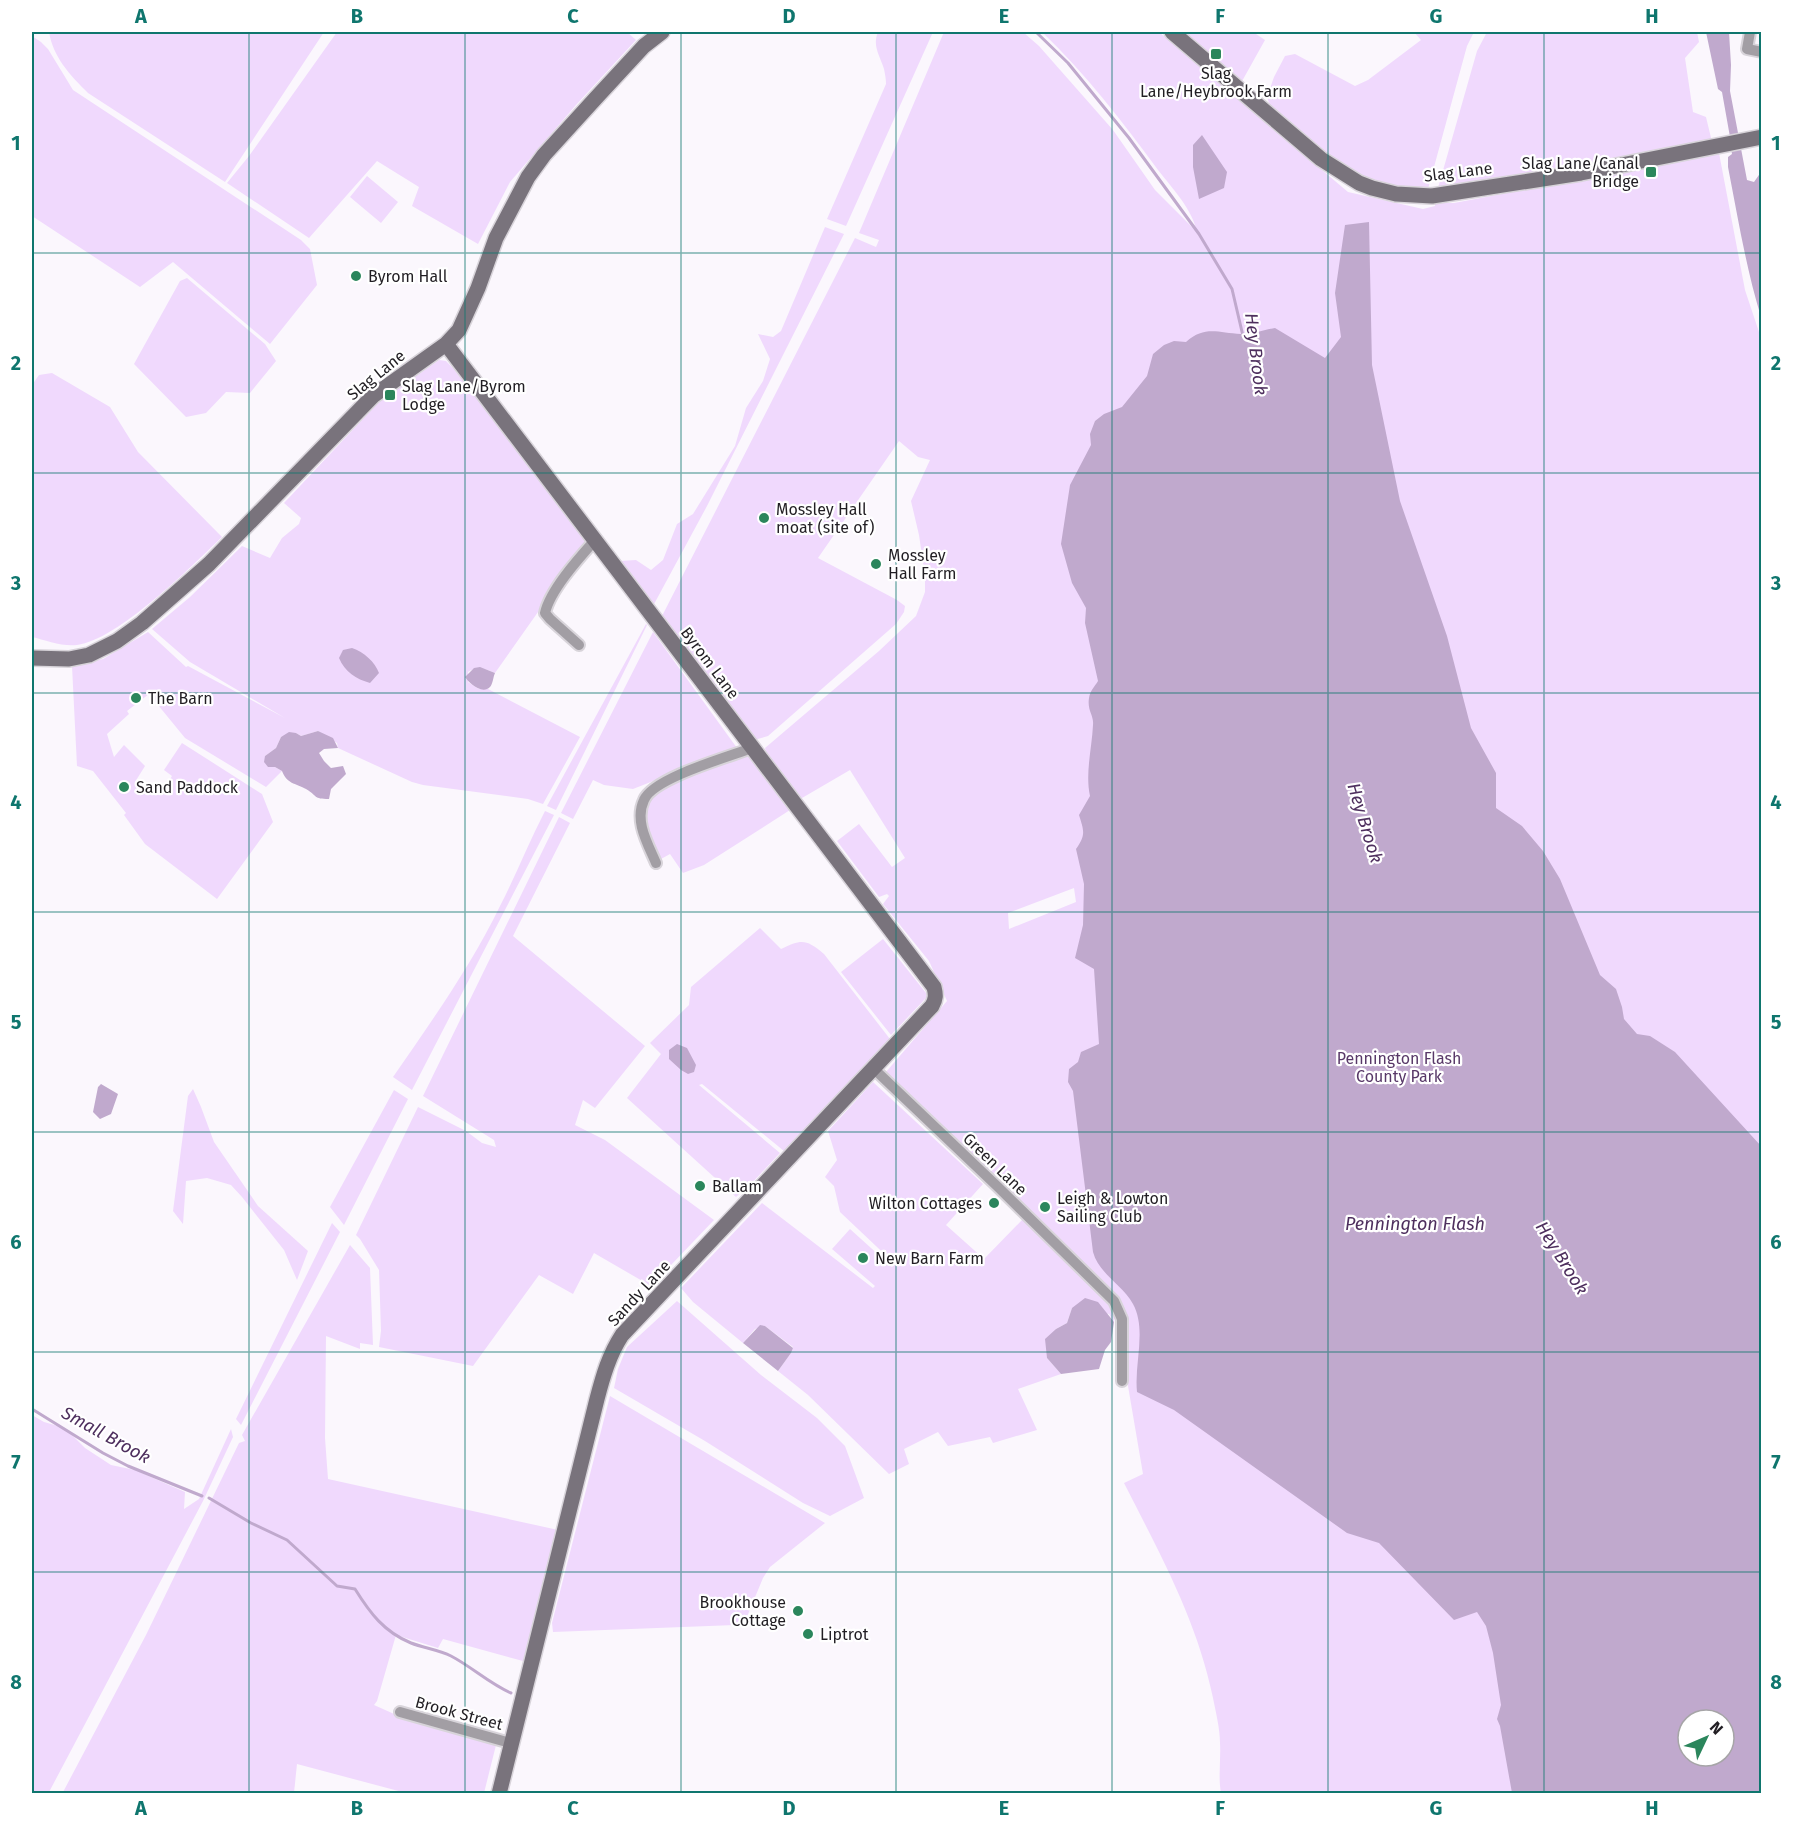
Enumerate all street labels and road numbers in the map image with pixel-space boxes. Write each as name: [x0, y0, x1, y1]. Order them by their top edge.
street label: Slag Lane: [1423, 158, 1493, 186]
street label: Slag Lane: [343, 346, 409, 404]
street label: Byrom Lane: [677, 623, 743, 703]
street label: Green Lane: [959, 1129, 1031, 1199]
street label: Sandy Lane: [604, 1256, 674, 1330]
street label: Brook Street: [413, 1692, 505, 1734]

